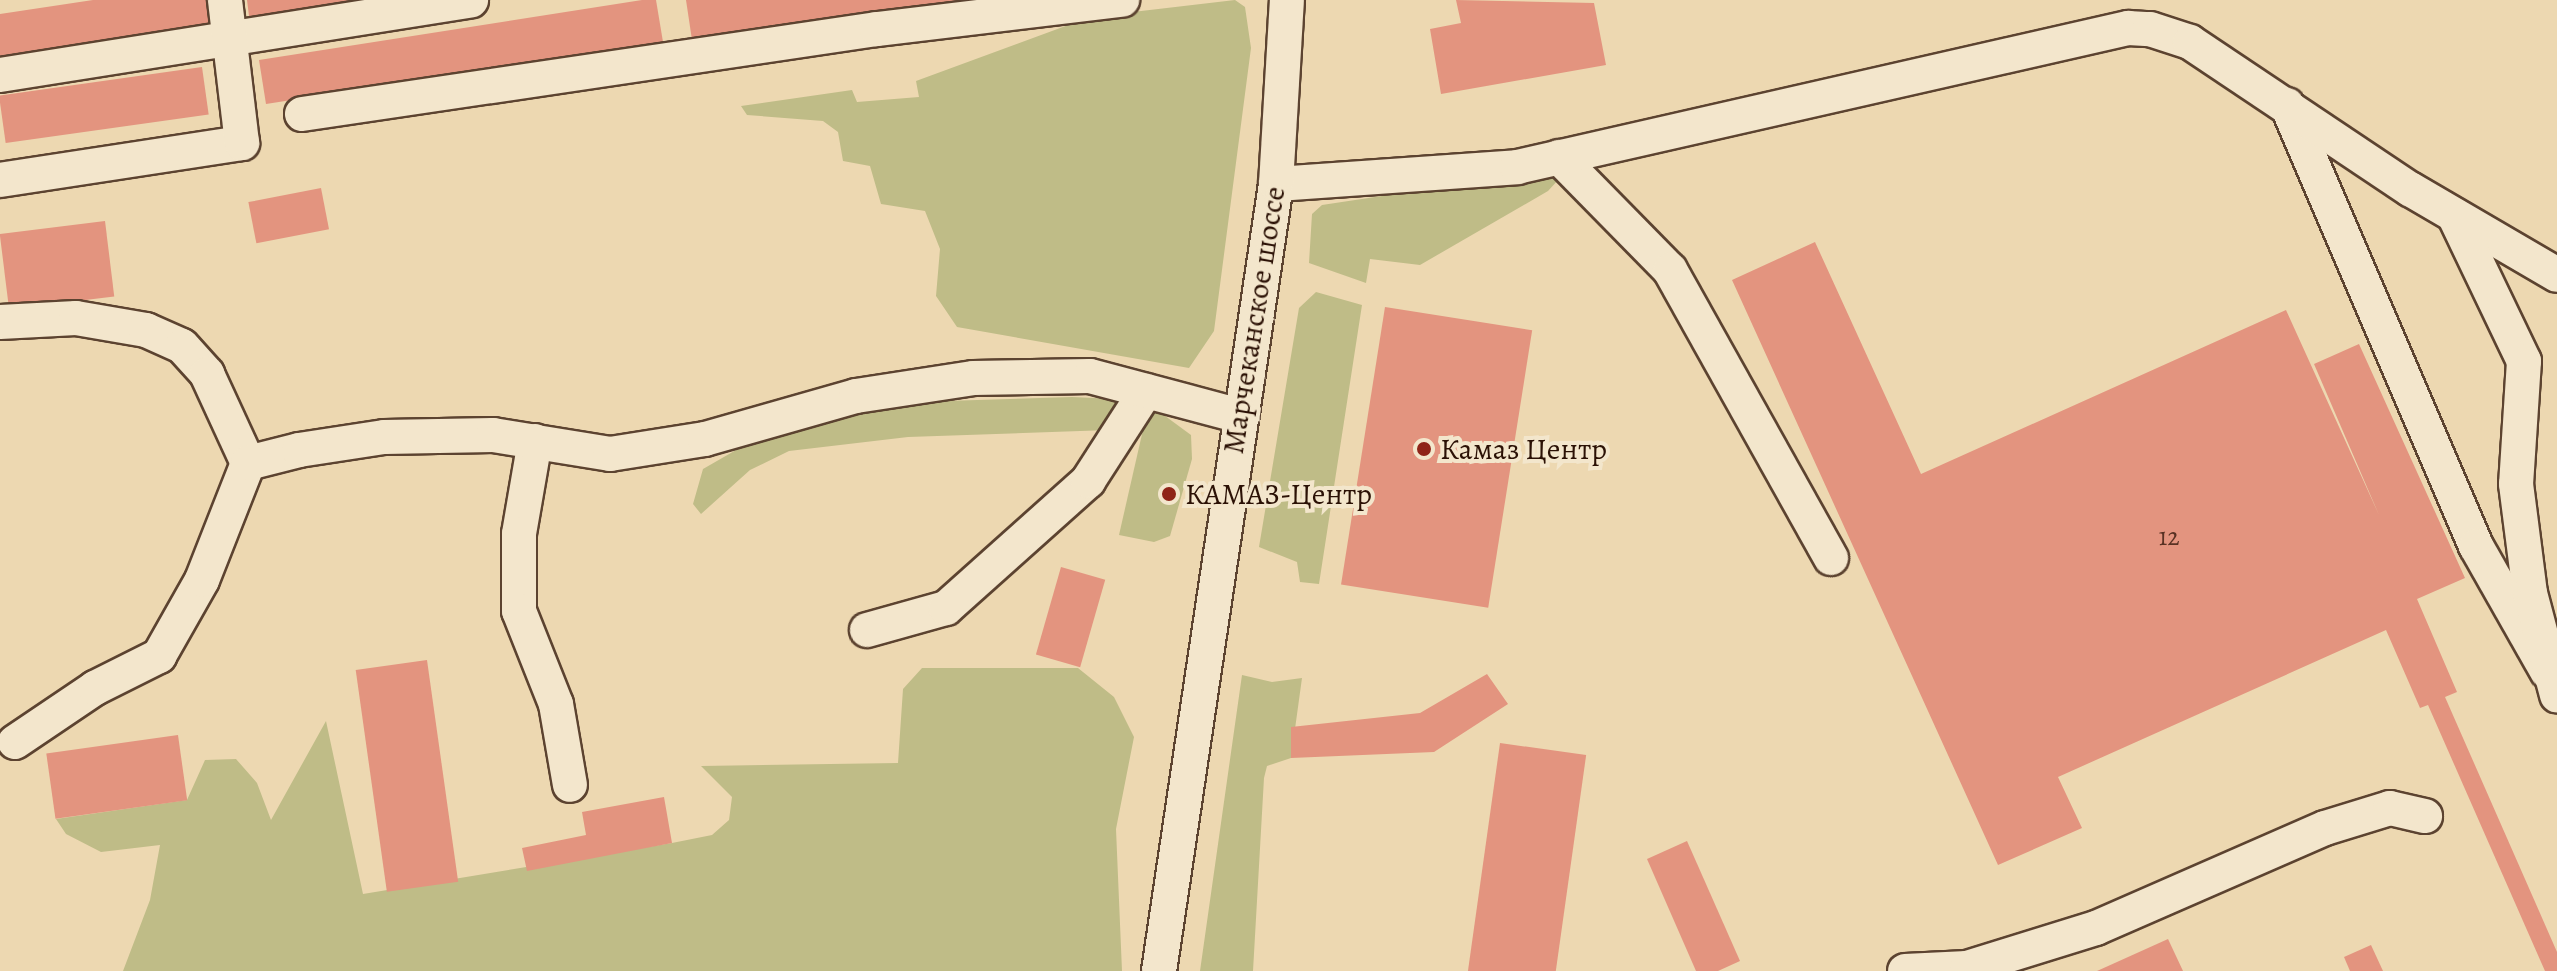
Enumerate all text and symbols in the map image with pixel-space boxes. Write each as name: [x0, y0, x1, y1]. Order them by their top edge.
street label: Марчеканское шоссе: [1215, 184, 1293, 456]
place label: Камаз Центр: [1440, 431, 1607, 467]
marker: Камаз Центр: [1415, 440, 1433, 458]
place label: КАМАЗ-Центр: [1185, 476, 1372, 512]
marker: КАМАЗ-Центр: [1160, 485, 1178, 503]
house number: 12: [2158, 521, 2180, 553]

